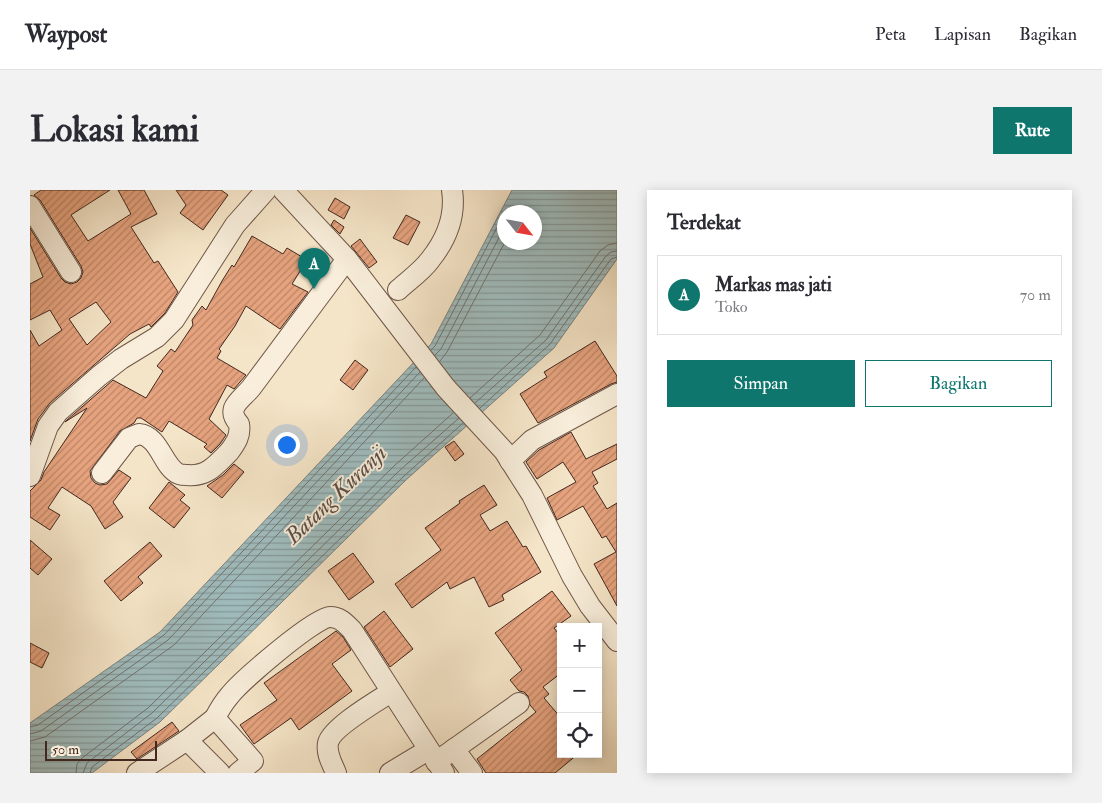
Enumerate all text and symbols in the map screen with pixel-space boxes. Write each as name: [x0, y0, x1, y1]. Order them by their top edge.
text: Waypost: [25, 19, 107, 50]
text: Peta: [875, 23, 906, 46]
text: Lapisan: [934, 23, 991, 46]
text: Bagikan: [1019, 23, 1077, 46]
button: Rute: [993, 107, 1072, 154]
text: Lokasi kami: [30, 108, 199, 152]
north arrow: [497, 205, 542, 250]
text: Terdekat: [667, 209, 741, 236]
pin: A: [298, 248, 330, 289]
text: Markas mas jati: [715, 273, 832, 297]
text: A: [679, 285, 689, 305]
text: 70 m: [1020, 285, 1051, 305]
text: Toko: [715, 297, 748, 317]
button: Simpan: [667, 360, 855, 407]
button: Bagikan: [865, 360, 1052, 407]
your location: [274, 432, 300, 458]
water label: Batang Kuranji: [278, 439, 392, 551]
map controls: [557, 623, 602, 758]
button: +: [557, 623, 602, 668]
button: −: [557, 668, 602, 713]
button: locate: [557, 713, 602, 758]
scale bar: [45, 738, 158, 761]
text: 50 m: [52, 741, 79, 758]

